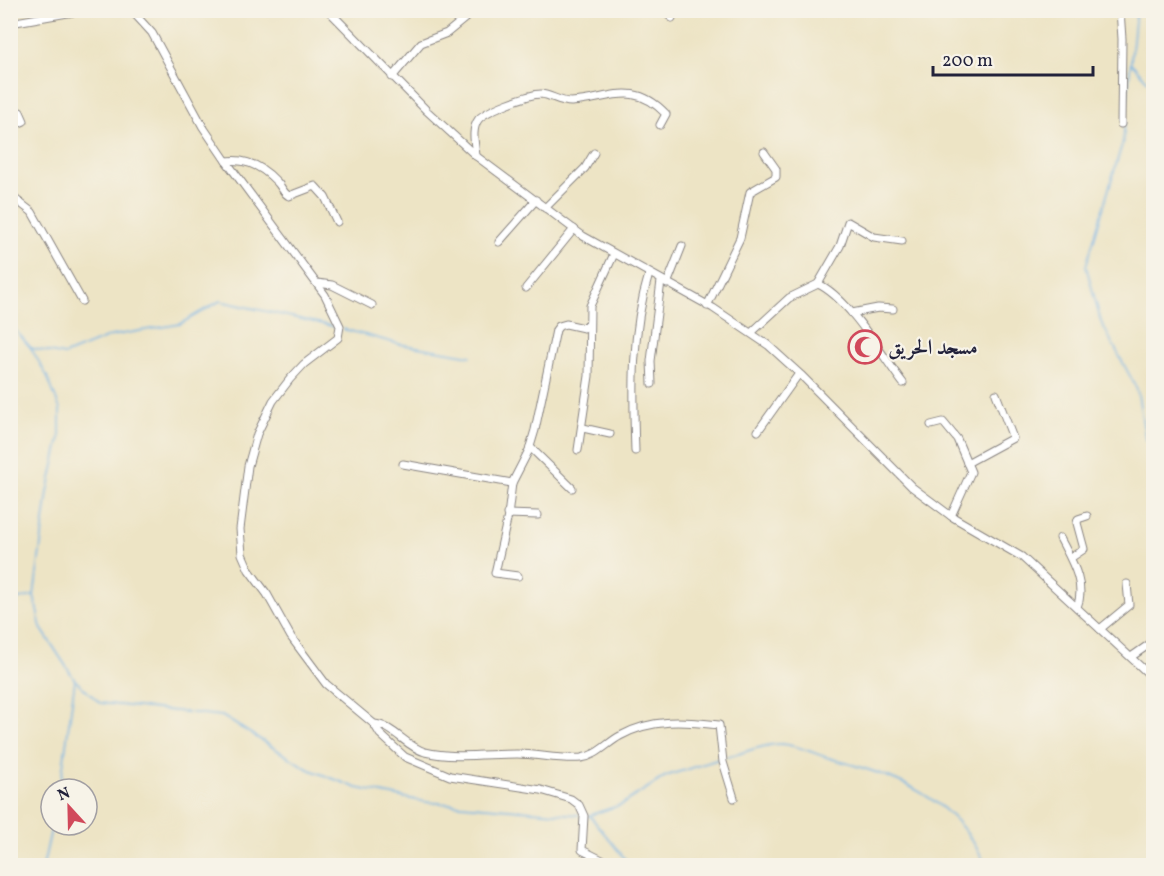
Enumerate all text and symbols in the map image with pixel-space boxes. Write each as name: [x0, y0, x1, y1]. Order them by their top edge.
scale bar: [933, 39, 1094, 77]
text: 200 m: [942, 49, 993, 74]
mosque icon: مسجد الحريق: [847, 329, 883, 365]
place label: مسجد الحريق: [888, 334, 978, 363]
north arrow: [39, 777, 99, 837]
text: N: [55, 782, 74, 807]

